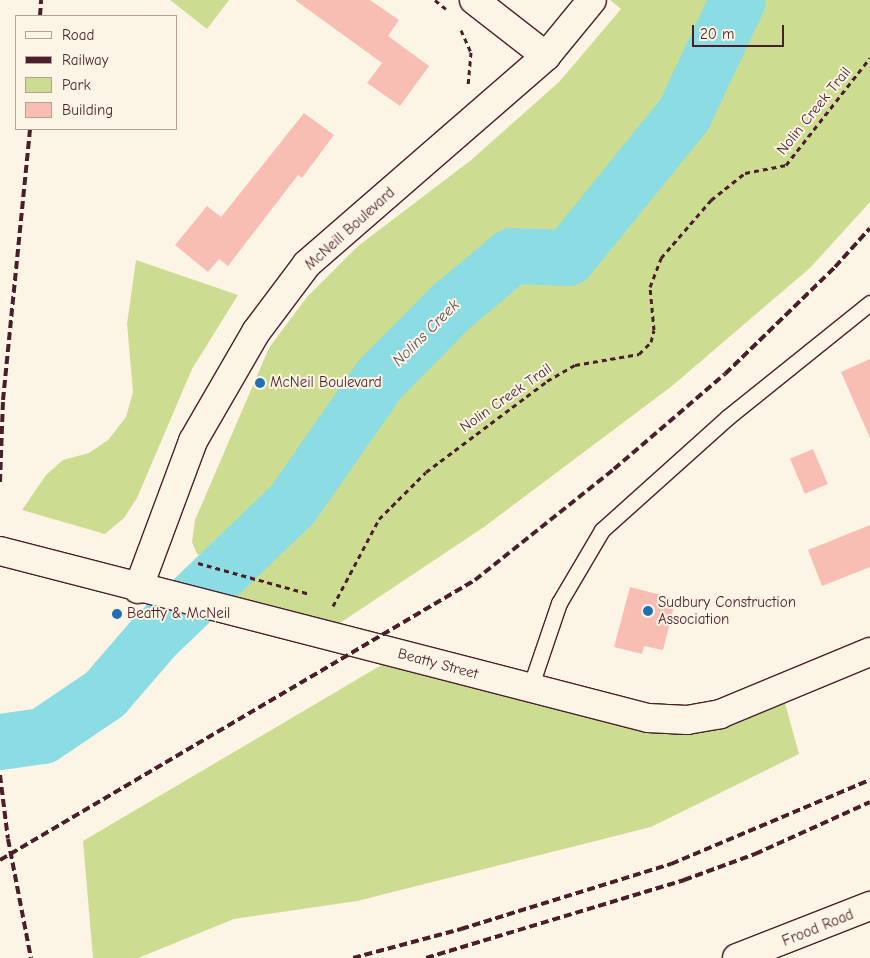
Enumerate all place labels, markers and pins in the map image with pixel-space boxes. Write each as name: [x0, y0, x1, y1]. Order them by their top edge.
place label: McNeil Boulevard: [270, 374, 382, 392]
marker: McNeil Boulevard: [254, 377, 266, 389]
place label: Sudbury Construction Association: [658, 593, 796, 628]
place label: Beatty & McNeil: [127, 605, 230, 623]
marker: Sudbury Construction Association: [642, 605, 654, 617]
marker: Beatty & McNeil: [111, 608, 123, 620]

